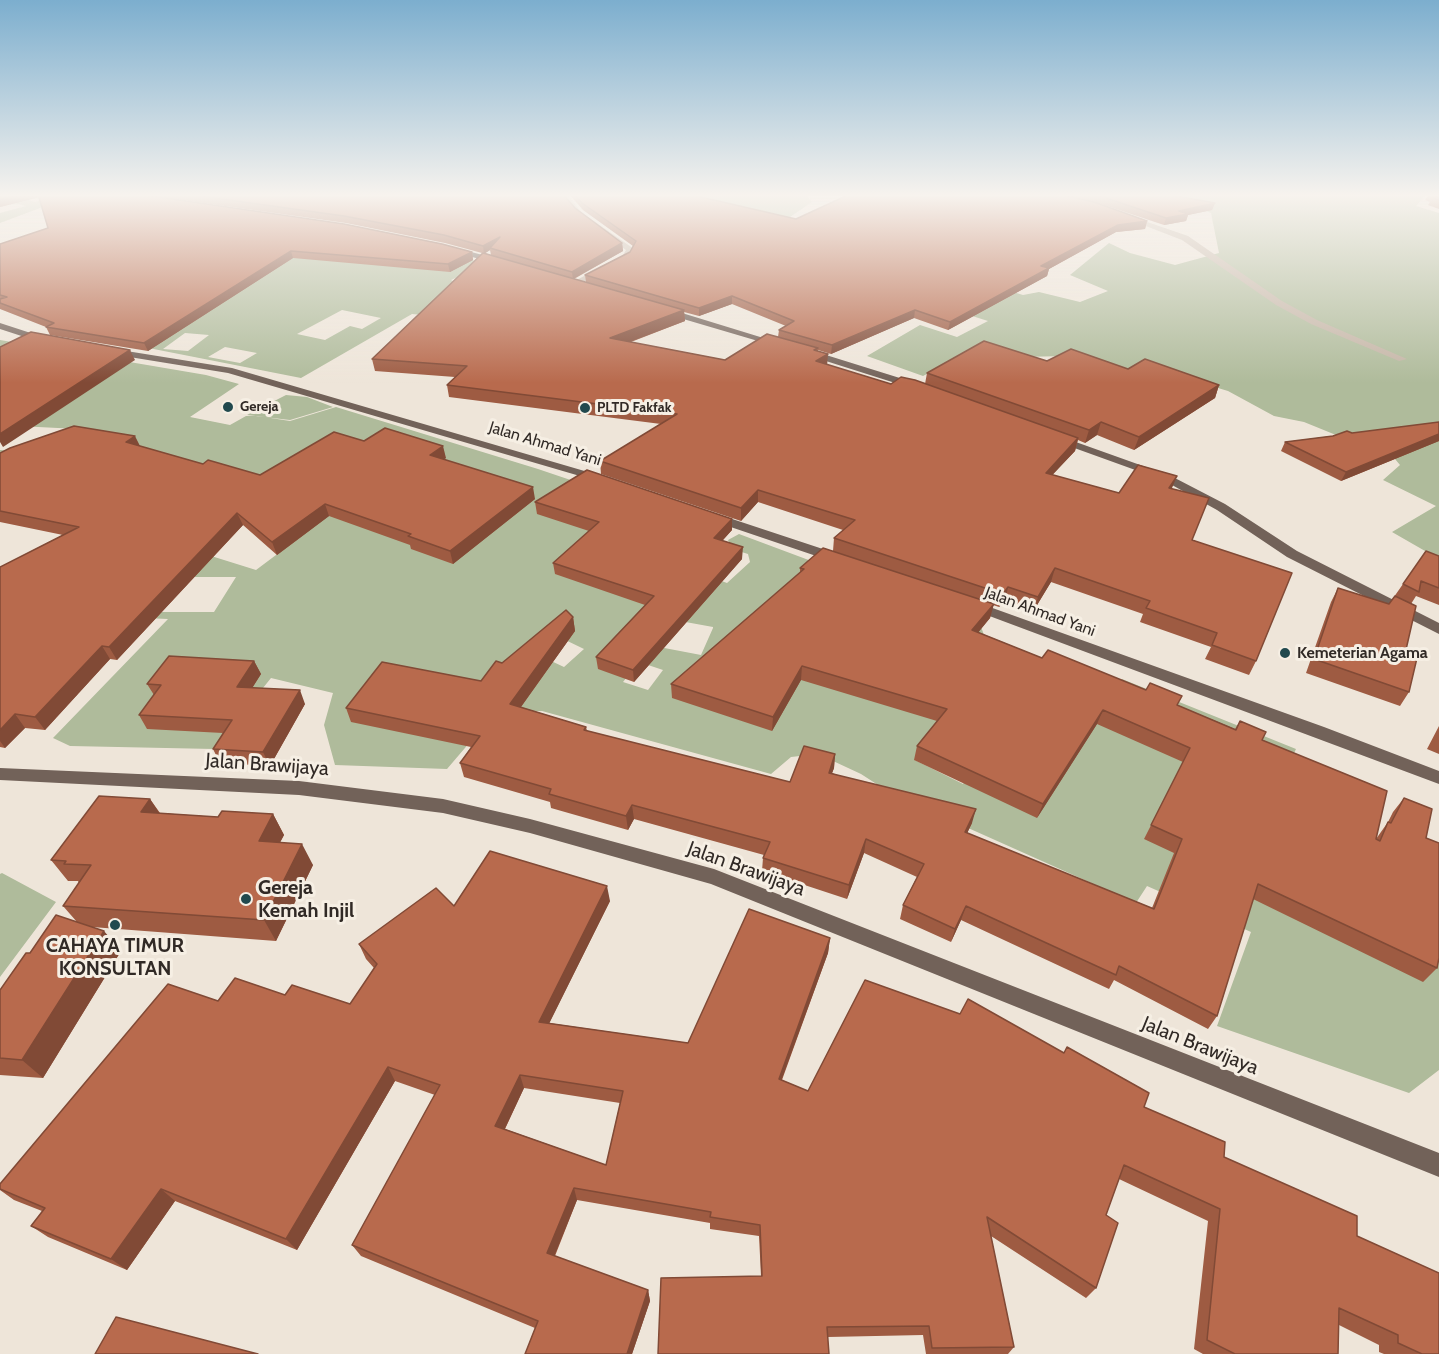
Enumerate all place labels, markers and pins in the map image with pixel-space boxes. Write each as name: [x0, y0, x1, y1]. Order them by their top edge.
place label: Gereja: [240, 399, 278, 415]
marker: Gereja: [221, 400, 235, 414]
place label: PLTD Fakfak: [597, 400, 672, 416]
marker: PLTD Fakfak: [578, 401, 592, 415]
place label: Kemeterian Agama: [1297, 643, 1428, 663]
marker: Kemeterian Agama: [1278, 646, 1292, 660]
place label: Gereja Kemah Injil: [258, 876, 354, 923]
marker: Gereja Kemah Injil: [239, 892, 253, 906]
marker: CAHAYA TIMUR KONSULTAN: [108, 918, 122, 932]
place label: CAHAYA TIMUR KONSULTAN: [46, 934, 184, 981]

